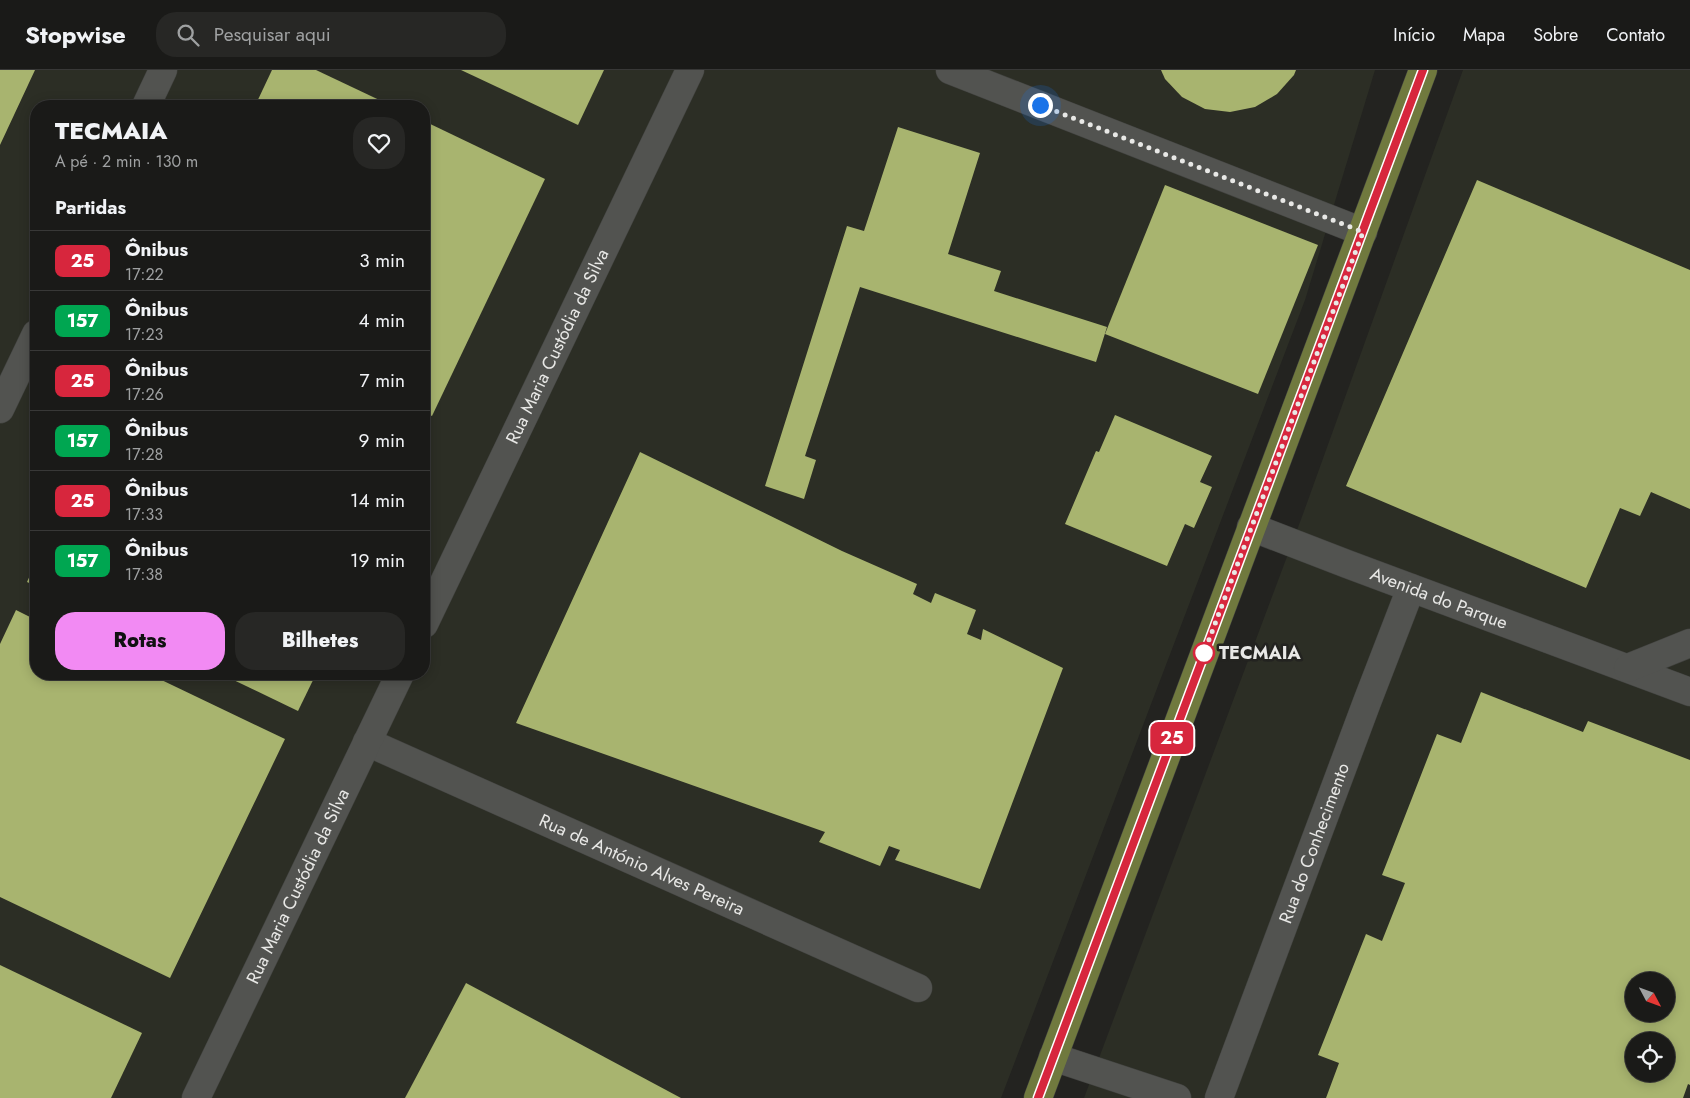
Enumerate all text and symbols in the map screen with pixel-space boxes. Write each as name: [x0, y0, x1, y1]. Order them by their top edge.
search box: [156, 12, 506, 57]
text: Stopwise: [25, 17, 126, 52]
icon: search: [174, 21, 202, 49]
text: Pesquisar aqui: [214, 21, 331, 48]
text: Início: [1393, 22, 1435, 48]
text: Mapa: [1463, 22, 1505, 48]
text: Sobre: [1533, 22, 1578, 48]
text: Contato: [1606, 22, 1665, 48]
your location: [1028, 93, 1053, 118]
text: TECMAIA: [55, 113, 167, 148]
button: heart: [353, 117, 405, 169]
text: A pé · 2 min · 130 m: [55, 150, 198, 173]
text: Partidas: [55, 194, 126, 221]
text: Ônibus: [125, 236, 188, 263]
street label: Rua Maria Custódia da Silva: [499, 244, 615, 448]
text: 3 min: [359, 247, 405, 274]
text: 25: [71, 248, 94, 274]
text: 17:22: [125, 263, 164, 286]
text: Ônibus: [125, 296, 188, 323]
text: 4 min: [358, 307, 405, 334]
text: 157: [67, 308, 98, 334]
text: 17:23: [125, 323, 163, 346]
text: Ônibus: [125, 356, 188, 383]
text: 7 min: [360, 367, 405, 394]
text: 25: [71, 368, 94, 394]
text: 17:26: [125, 383, 164, 406]
text: Ônibus: [125, 416, 188, 443]
text: 9 min: [359, 427, 405, 454]
text: 157: [67, 428, 98, 454]
text: 17:28: [125, 443, 163, 466]
text: Ônibus: [125, 476, 188, 503]
text: 14 min: [350, 487, 405, 514]
text: 25: [71, 488, 94, 514]
text: 17:33: [125, 503, 163, 526]
text: Ônibus: [125, 536, 188, 563]
text: 19 min: [350, 547, 405, 574]
text: 157: [67, 548, 98, 574]
street label: Avenida do Parque: [1367, 561, 1511, 636]
text: 17:38: [125, 563, 163, 586]
button: Rotas: [55, 612, 225, 670]
button: Bilhetes: [235, 612, 405, 670]
place label: TECMAIA: [1219, 640, 1302, 666]
marker: TECMAIA: [1193, 642, 1215, 664]
line badge: 25: [1150, 722, 1194, 754]
text: 25: [1160, 725, 1184, 751]
street label: Rua do Conhecimento: [1272, 759, 1356, 927]
street label: Rua Maria Custódia da Silva: [240, 784, 356, 988]
street label: Rua de António Alves Pereira: [535, 807, 749, 922]
north arrow: [1625, 972, 1675, 1022]
map controls: [1625, 972, 1675, 1082]
button: locate: [1625, 1032, 1675, 1082]

